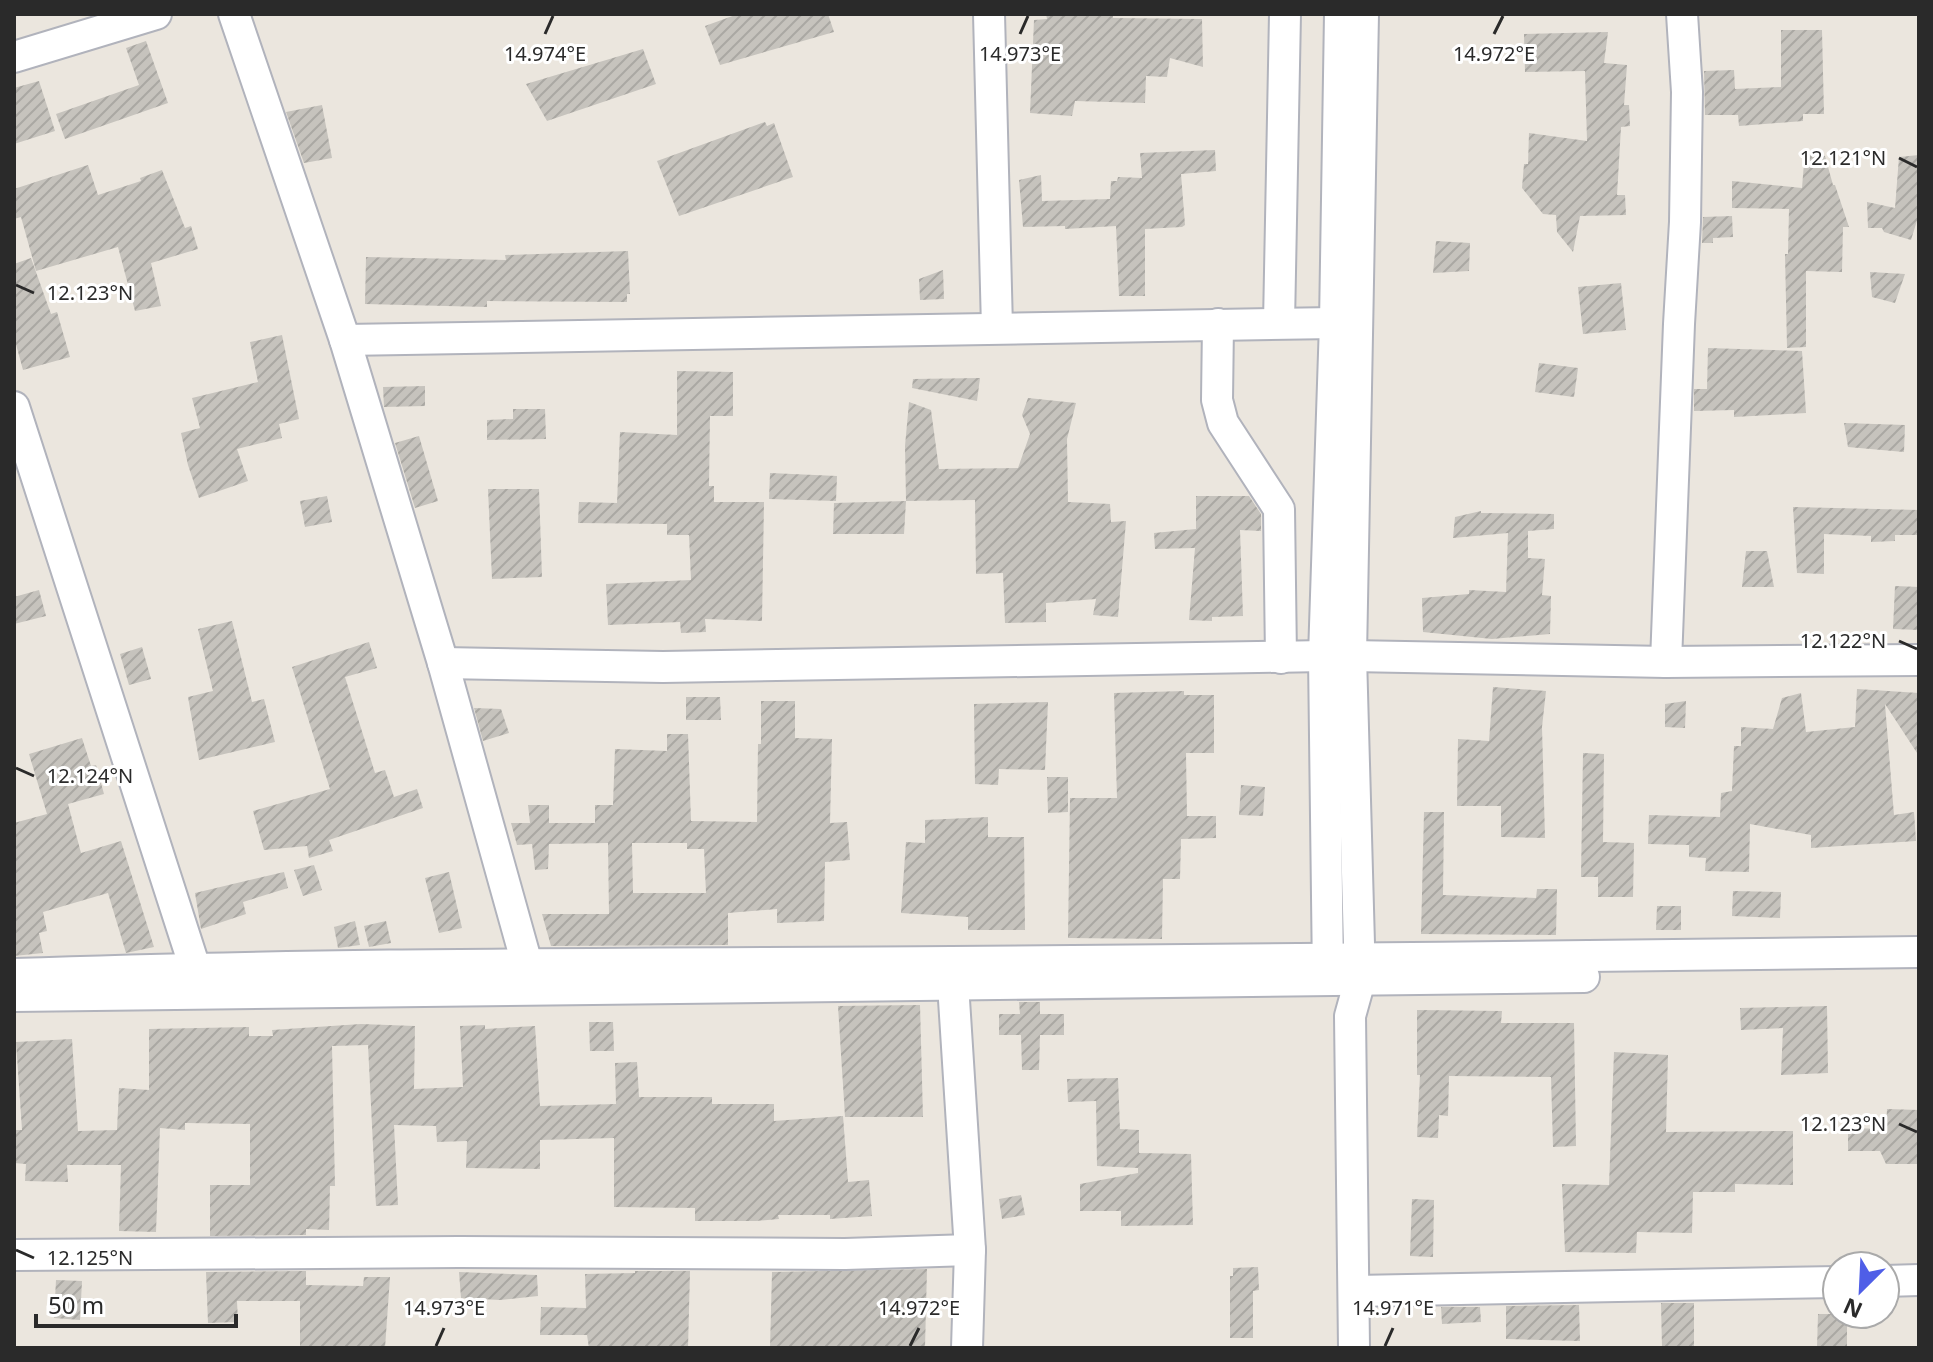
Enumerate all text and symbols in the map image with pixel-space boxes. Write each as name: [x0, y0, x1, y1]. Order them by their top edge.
text: 14.974°E: [504, 40, 586, 67]
text: 14.973°E: [979, 40, 1061, 67]
text: 14.972°E: [1453, 40, 1535, 67]
text: 12.121°N: [1800, 144, 1886, 171]
text: 12.123°N: [47, 279, 133, 306]
text: 12.122°N: [1800, 627, 1886, 654]
text: 12.124°N: [47, 762, 133, 789]
text: 12.123°N: [1800, 1110, 1886, 1137]
text: 12.125°N: [47, 1244, 133, 1271]
north arrow: [1821, 1250, 1901, 1330]
scale bar: [36, 1278, 236, 1328]
text: 50 m: [48, 1288, 104, 1321]
text: N: [1838, 1292, 1867, 1327]
text: 14.973°E: [403, 1294, 485, 1321]
text: 14.972°E: [878, 1294, 960, 1321]
text: 14.971°E: [1352, 1294, 1434, 1321]

